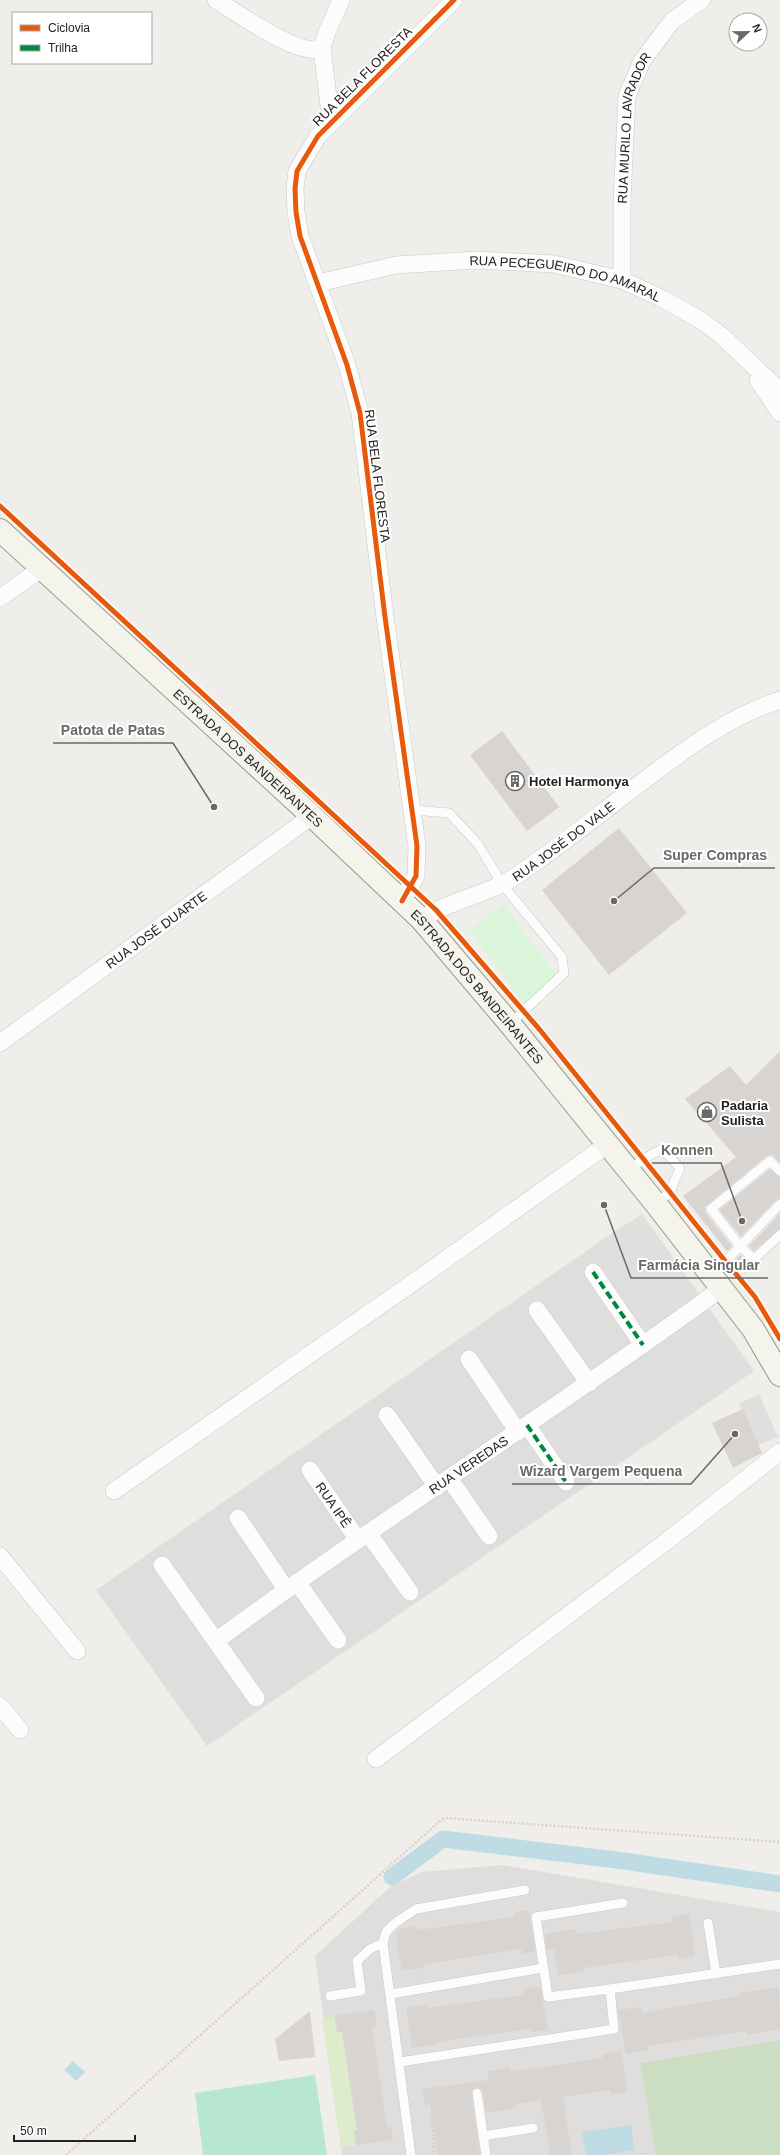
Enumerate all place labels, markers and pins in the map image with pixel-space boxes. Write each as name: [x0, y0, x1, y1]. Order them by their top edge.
callout: Patota de Patas: [53, 717, 173, 743]
building icon: Hotel Harmonya: [504, 770, 526, 792]
place label: Hotel Harmonya: [529, 774, 629, 789]
callout: Super Compras: [654, 842, 775, 868]
place label: Padaria Sulista: [721, 1098, 769, 1128]
shop icon: Padaria Sulista: [696, 1101, 718, 1123]
callout: Konnen: [652, 1137, 721, 1163]
callout: Farmácia Singular: [631, 1252, 768, 1278]
callout: Wizard Vargem Pequena: [512, 1458, 691, 1484]

